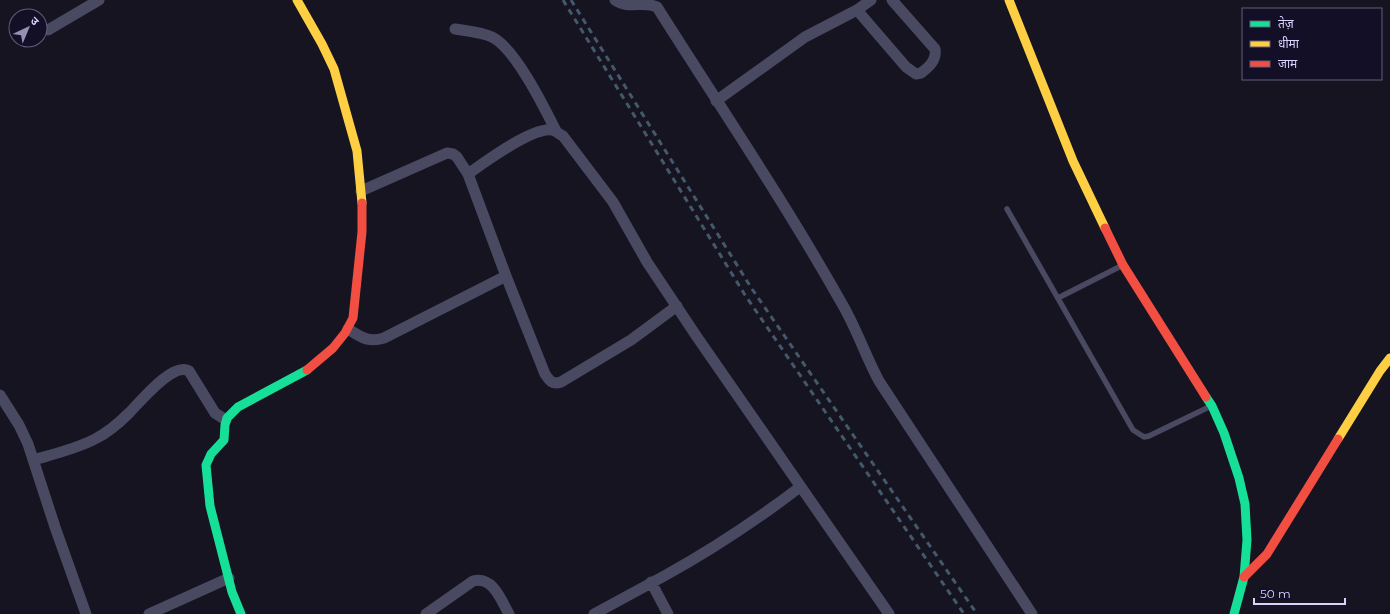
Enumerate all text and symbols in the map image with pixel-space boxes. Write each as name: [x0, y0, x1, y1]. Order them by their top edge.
north arrow: [8, 8, 48, 48]
legend: [1242, 8, 1382, 80]
text: उ: [28, 14, 43, 28]
text: तेज़: [1278, 16, 1295, 31]
text: धीमा: [1278, 36, 1300, 51]
text: जाम: [1278, 56, 1298, 71]
scale bar: [1254, 580, 1345, 606]
text: 50 m: [1260, 586, 1291, 601]

